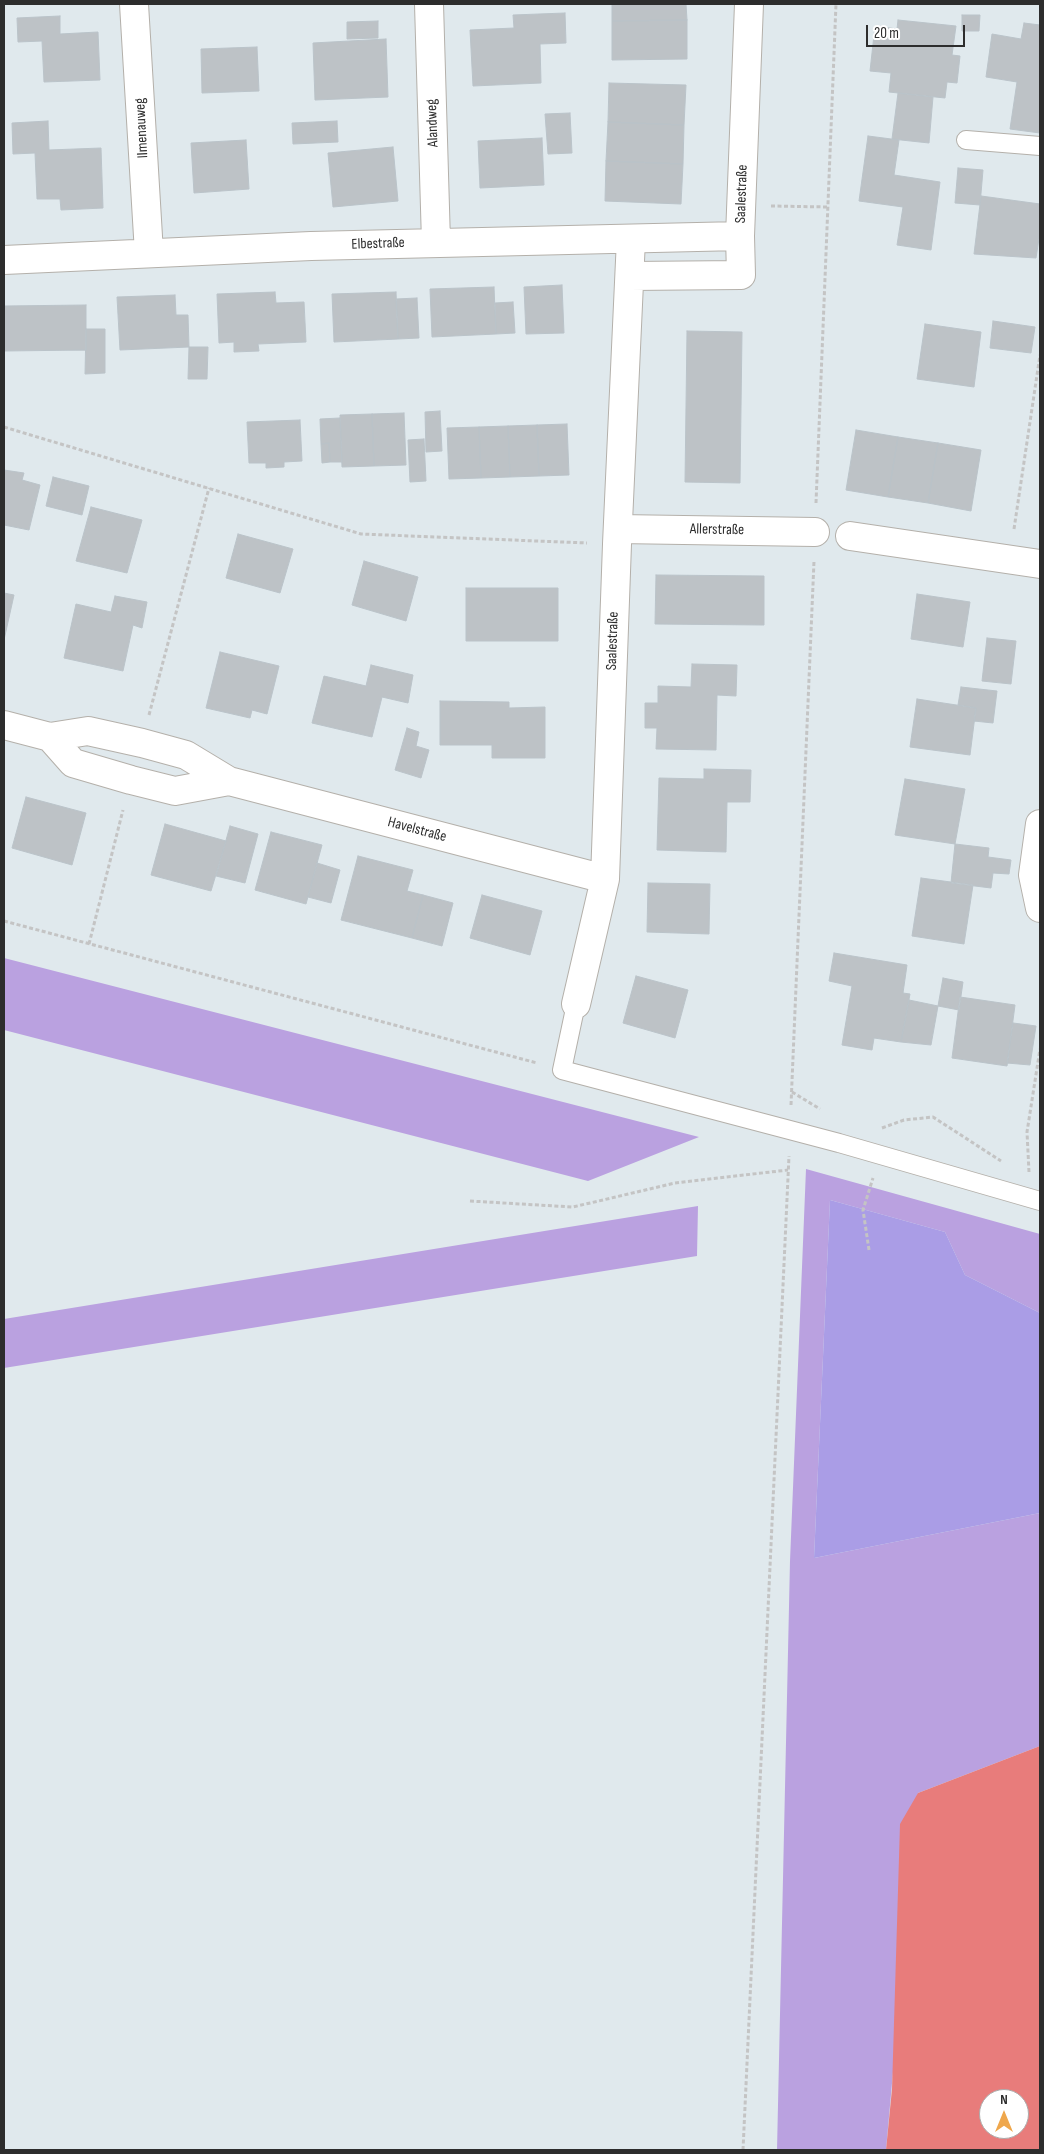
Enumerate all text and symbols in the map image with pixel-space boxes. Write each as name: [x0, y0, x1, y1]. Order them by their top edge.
scale bar: [869, 15, 968, 47]
text: 20 m: [874, 24, 899, 43]
street label: Ilmenauweg: [131, 97, 153, 159]
street label: Alandweg: [423, 99, 443, 147]
street label: Saalestraße: [732, 164, 752, 224]
street label: Elbestraße: [351, 234, 405, 254]
street label: Allerstraße: [690, 521, 744, 539]
street label: Saalestraße: [603, 611, 623, 671]
street label: Havelstraße: [386, 814, 448, 846]
north arrow: [979, 2089, 1029, 2139]
text: N: [1000, 2091, 1008, 2108]

